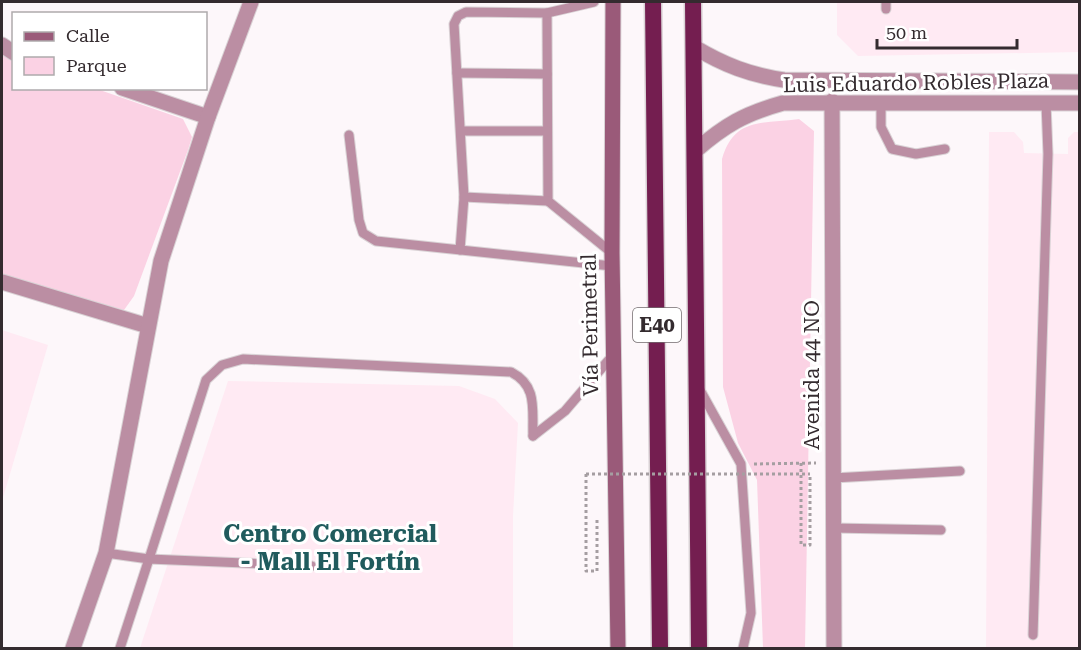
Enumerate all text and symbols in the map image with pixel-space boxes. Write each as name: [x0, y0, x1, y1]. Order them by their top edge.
legend: [12, 12, 207, 90]
scale bar: [877, 12, 1016, 50]
text: 50 m: [886, 22, 927, 43]
text: Calle: [66, 25, 110, 46]
text: Parque: [66, 55, 127, 76]
street label: Luis Eduardo Robles Plaza: [783, 69, 1050, 97]
street label: Vía Perimetral: [577, 253, 603, 397]
street label: Avenida 44 NO: [800, 300, 824, 450]
road number: E40: [633, 308, 681, 342]
district label: Centro Comercial - Mall El Fortín: [223, 520, 437, 576]

